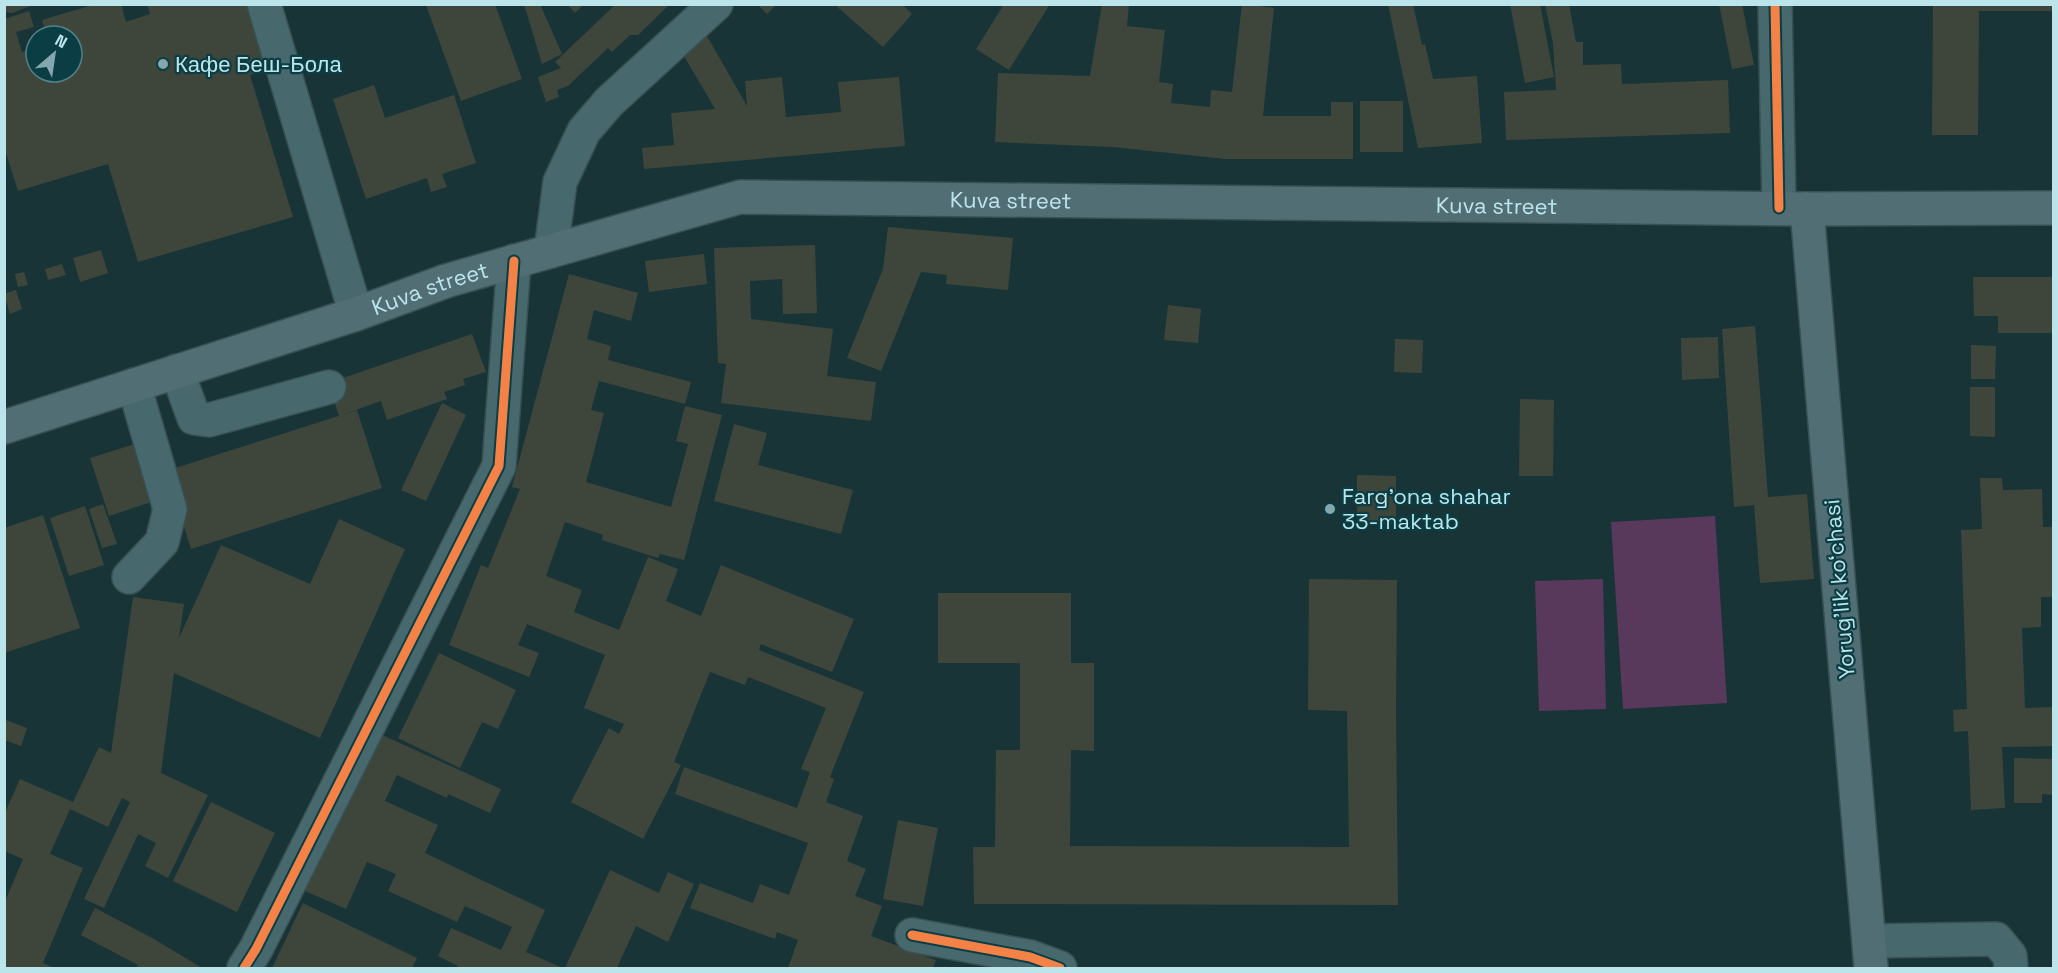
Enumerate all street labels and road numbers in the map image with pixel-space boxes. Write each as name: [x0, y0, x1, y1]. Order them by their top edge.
street label: Kuva street: [950, 185, 1072, 215]
street label: Kuva street: [1436, 191, 1558, 220]
street label: Kuva street: [368, 256, 491, 321]
street label: Yorug'lik koʻchasi: [1817, 498, 1861, 680]

